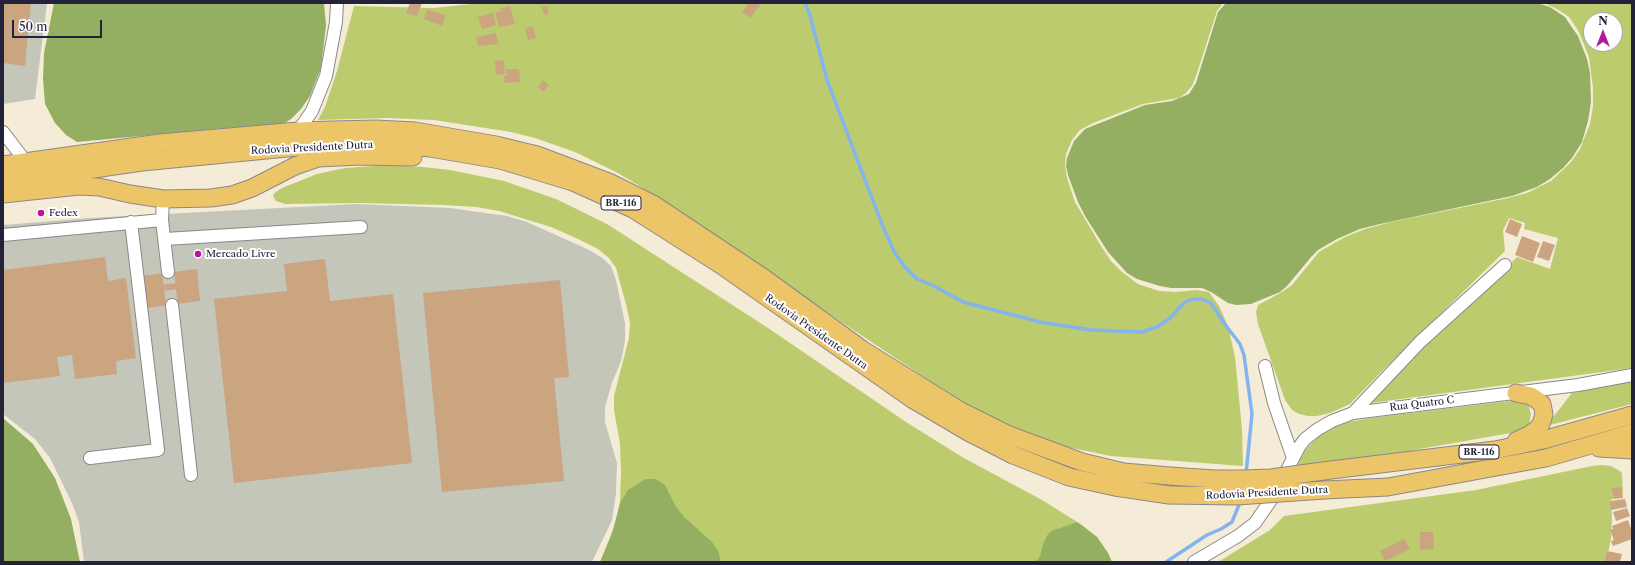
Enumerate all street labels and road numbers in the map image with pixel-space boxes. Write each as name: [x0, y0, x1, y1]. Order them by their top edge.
street label: Rodovia Presidente Dutra: [251, 139, 373, 157]
road number: BR-116: [601, 196, 641, 210]
street label: Rodovia Presidente Dutra: [762, 292, 870, 372]
street label: Rua Quatro C: [1389, 394, 1455, 414]
road number: BR-116: [1459, 445, 1499, 459]
street label: Rodovia Presidente Dutra: [1206, 484, 1328, 502]

